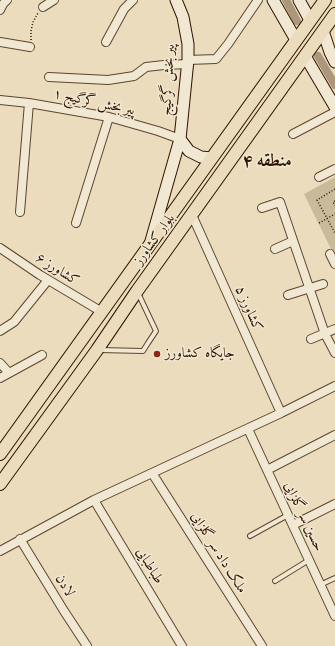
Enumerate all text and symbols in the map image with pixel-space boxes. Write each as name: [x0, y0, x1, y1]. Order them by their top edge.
street label: پیر بخش گرگیج: [159, 44, 179, 116]
street label: پیر بخش گرگیج ۱: [52, 86, 136, 120]
district label: منطقه ۴: [242, 151, 292, 173]
street label: بلوار کشاورز: [131, 211, 179, 269]
street label: کشاورز ۶: [32, 250, 82, 290]
street label: کشاورز ۵: [231, 284, 265, 334]
place label: جایگاه کشاورز: [165, 346, 235, 362]
marker: جایگاه کشاورز: [152, 349, 162, 359]
street label: حسین سر گلزایی: [279, 479, 327, 555]
street label: ملک داد سر گلزایی: [186, 509, 250, 597]
street label: طباطبایی: [132, 545, 166, 587]
street label: لادن: [51, 572, 77, 600]

